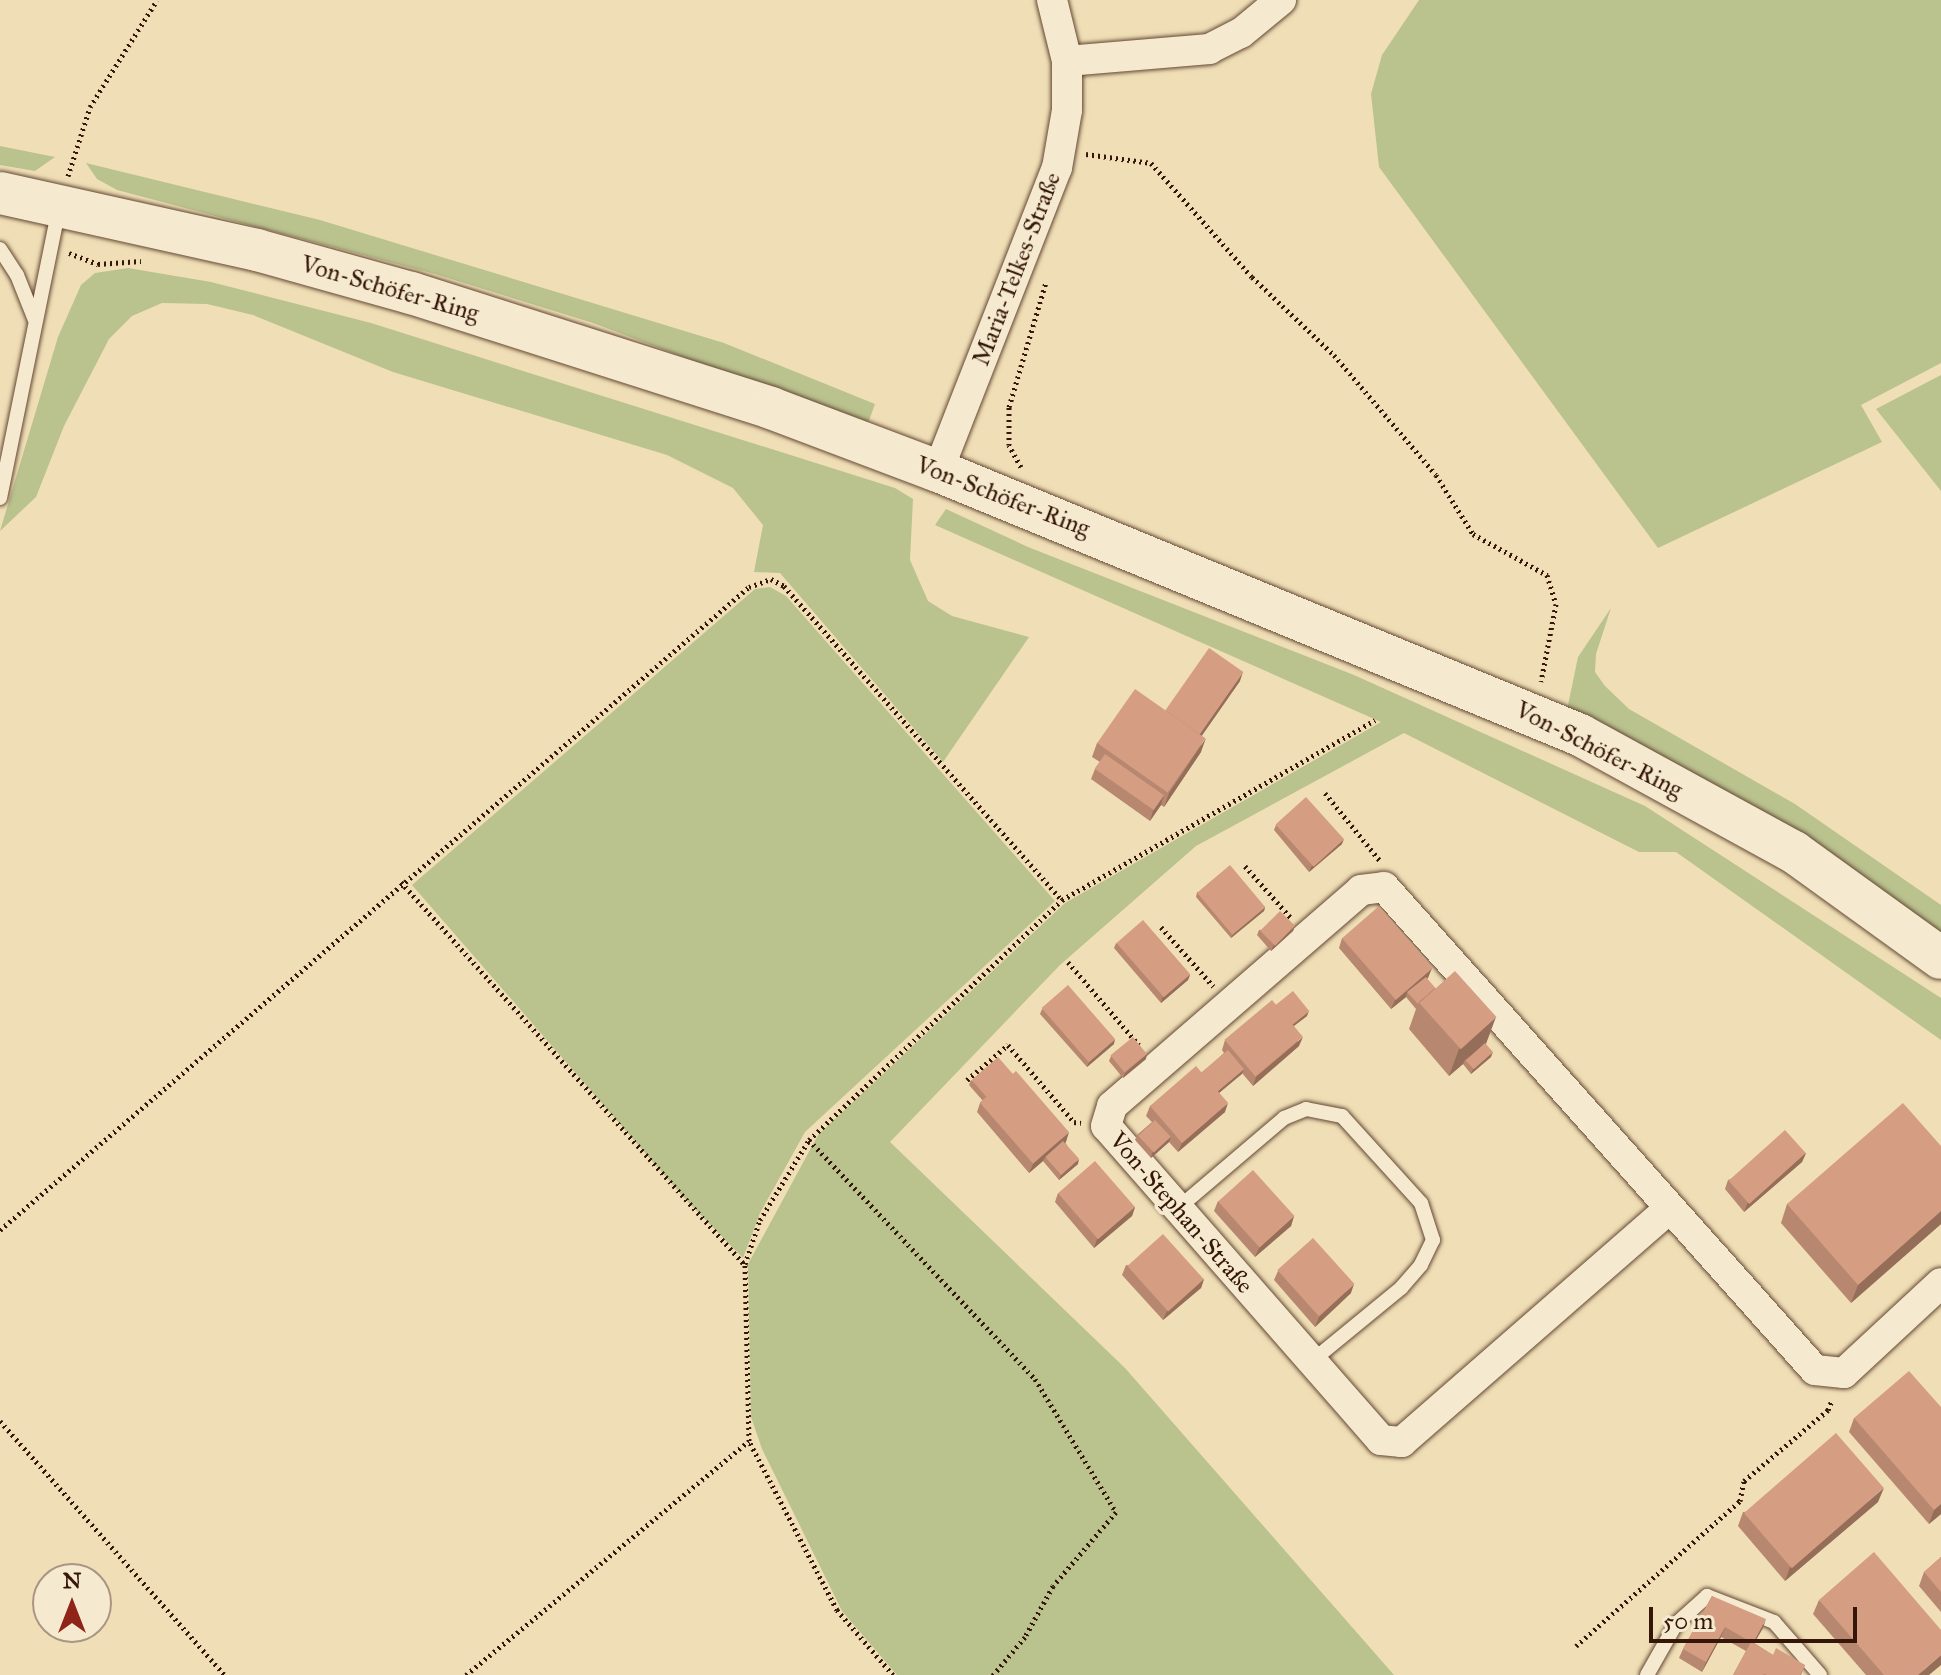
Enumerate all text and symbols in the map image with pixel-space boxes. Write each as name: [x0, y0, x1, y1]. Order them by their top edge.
street label: Maria-Telkes-Straße: [967, 168, 1067, 370]
street label: Von-Schöfer-Ring: [298, 250, 482, 328]
street label: Von-Schöfer-Ring: [912, 451, 1094, 543]
street label: Von-Schöfer-Ring: [1511, 695, 1687, 805]
street label: Von-Stephan-Straße: [1103, 1126, 1259, 1300]
north arrow: [32, 1563, 112, 1643]
text: N: [63, 1567, 81, 1594]
scale bar: [1653, 1591, 1861, 1641]
text: 50 m: [1663, 1606, 1713, 1636]

